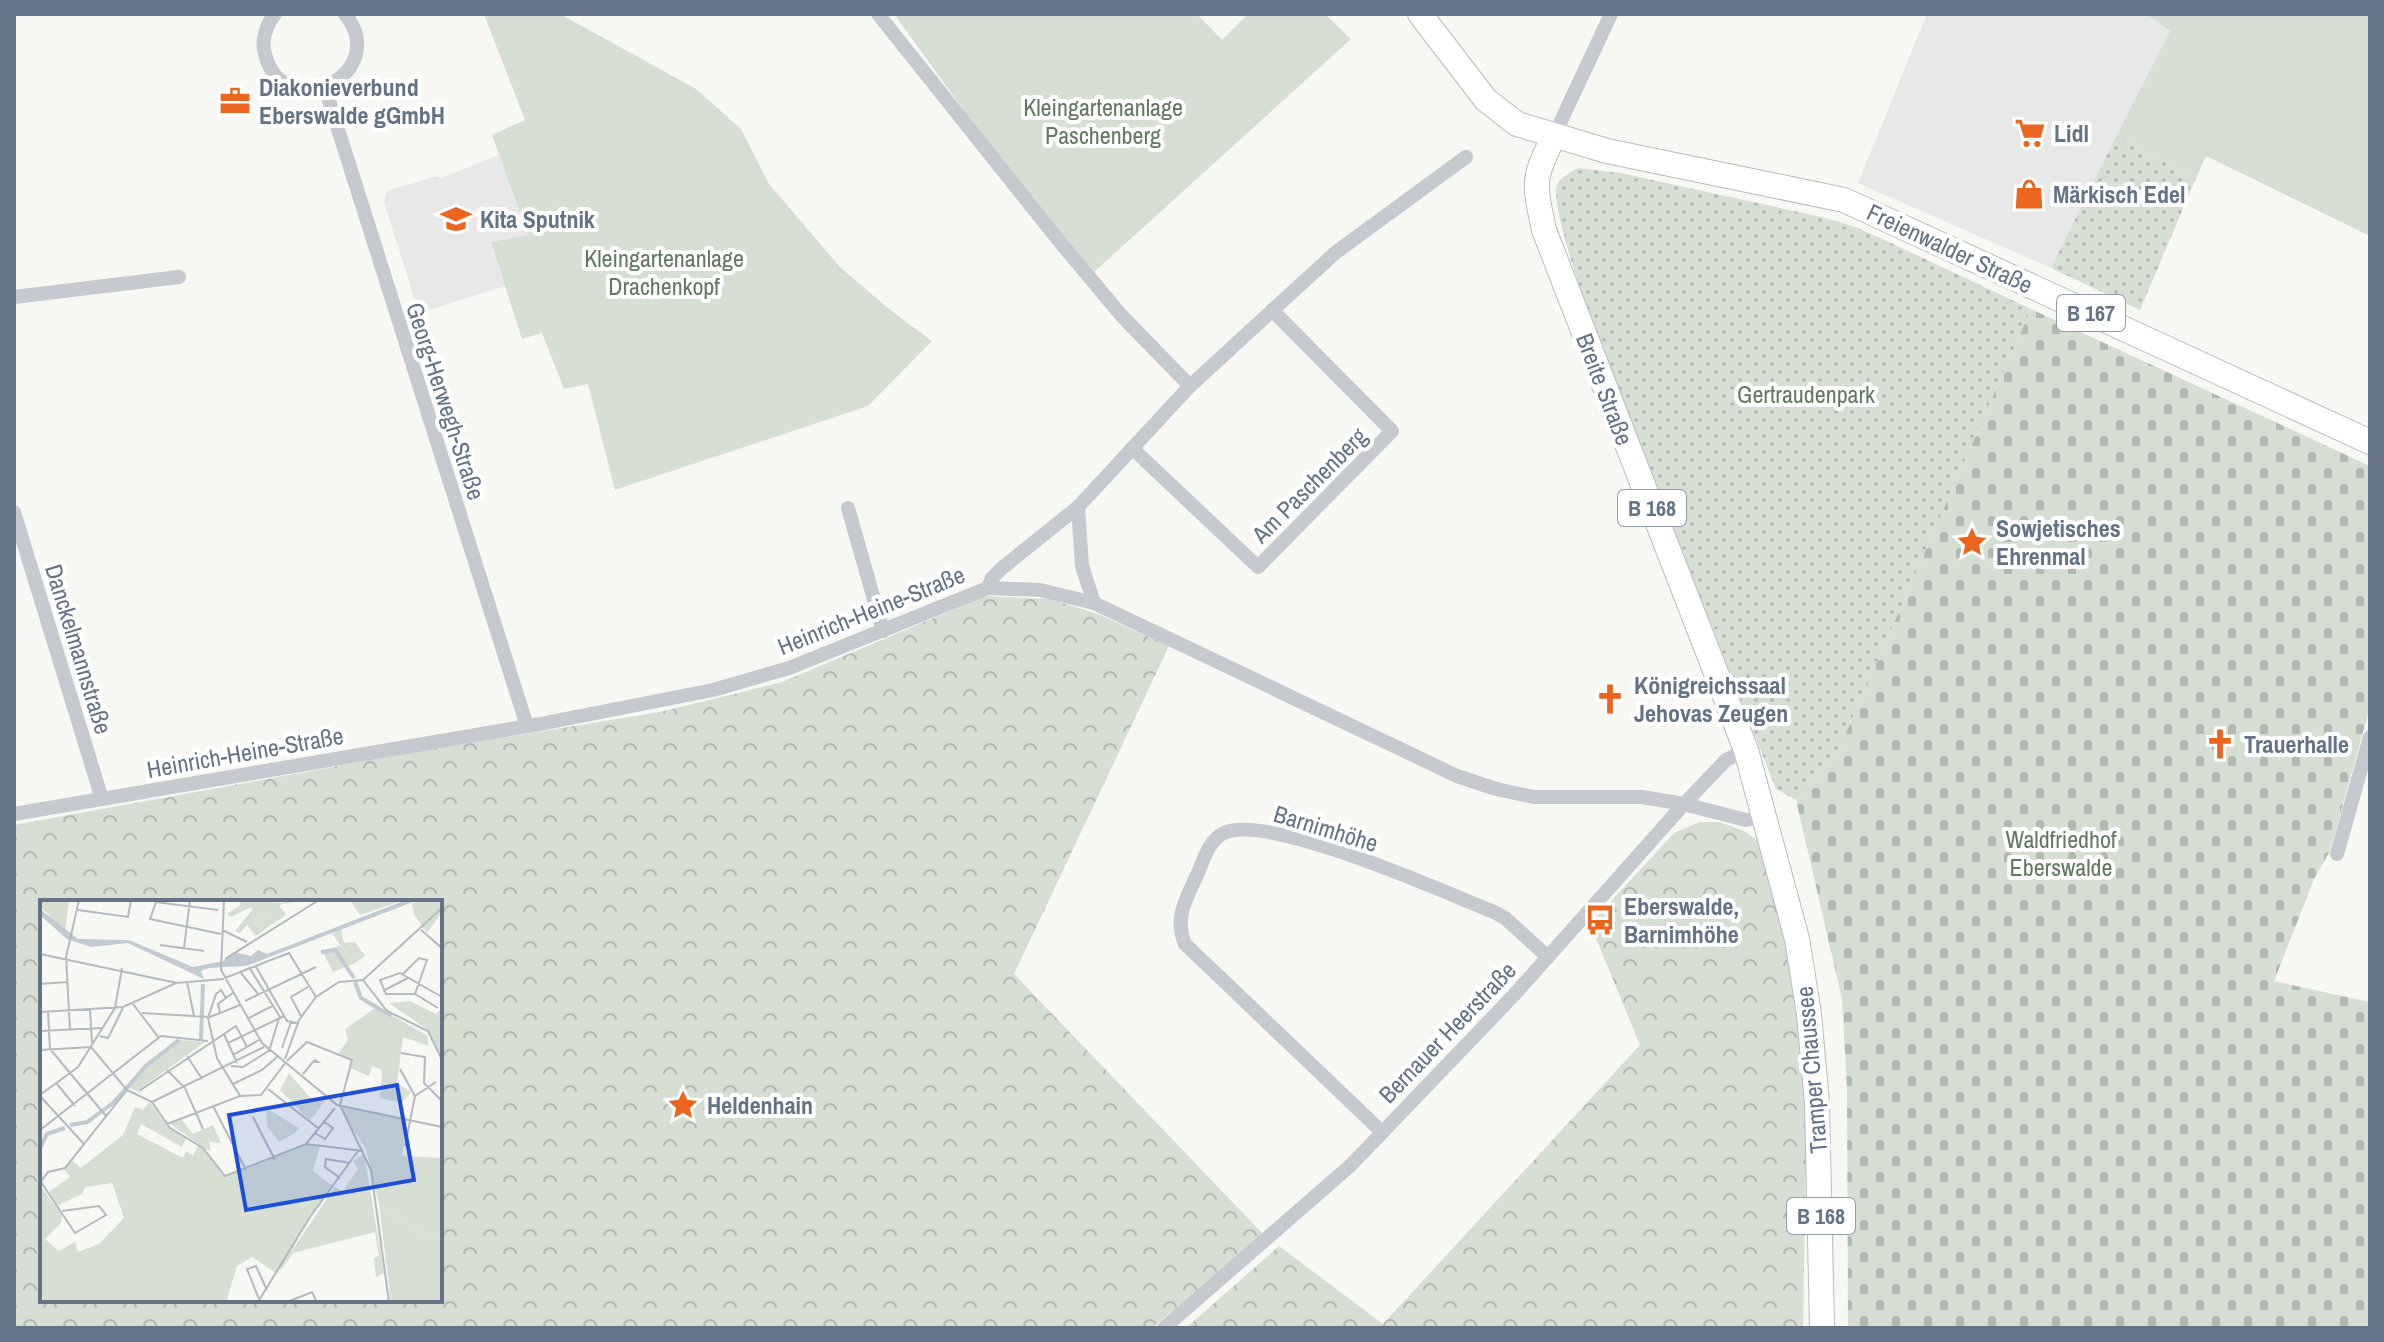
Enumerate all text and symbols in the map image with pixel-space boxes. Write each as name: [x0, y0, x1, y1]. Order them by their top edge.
place label: Diakonieverbund Eberswalde gGmbH: [259, 71, 445, 131]
office icon: Diakonieverbund Eberswalde gGmbH: [218, 84, 252, 118]
park label: Kleingartenanlage Paschenberg: [1023, 91, 1183, 151]
supermarket icon: Lidl: [2013, 116, 2047, 150]
place label: Lidl: [2054, 117, 2089, 149]
shop icon: Märkisch Edel: [2012, 177, 2046, 211]
place label: Märkisch Edel: [2053, 178, 2185, 210]
street label: Freienwalder Straße: [1862, 196, 2038, 300]
school or university icon: Kita Sputnik: [439, 202, 473, 236]
place label: Kita Sputnik: [480, 203, 595, 235]
park label: Kleingartenanlage Drachenkopf: [584, 242, 744, 302]
road number: B 167: [2057, 295, 2125, 331]
street label: Georg-Herwegh-Straße: [399, 298, 493, 504]
street label: Breite Straße: [1569, 329, 1641, 449]
park label: Gertraudenpark: [1737, 378, 1875, 410]
street label: Am Paschenberg: [1244, 420, 1374, 550]
road number: B 168: [1618, 490, 1686, 526]
place label: Sowjetisches Ehrenmal: [1996, 512, 2121, 572]
place icon: Sowjetisches Ehrenmal: [1955, 525, 1989, 559]
street label: Heinrich-Heine-Straße: [773, 558, 969, 662]
street label: Danckelmannstraße: [38, 560, 120, 738]
place label: Königreichssaal Jehovas Zeugen: [1634, 669, 1788, 729]
church icon: Königreichssaal Jehovas Zeugen: [1593, 682, 1627, 716]
street label: Heinrich-Heine-Straße: [144, 719, 346, 785]
church icon: Trauerhalle: [2203, 727, 2237, 761]
place label: Trauerhalle: [2244, 728, 2349, 760]
street label: Barnimhöhe: [1270, 797, 1382, 859]
park label: Waldfriedhof Eberswalde: [2006, 823, 2117, 883]
place label: Eberswalde, Barnimhöhe: [1624, 890, 1739, 950]
inset map: [40, 900, 442, 1302]
bus stop icon: Eberswalde, Barnimhöhe: [1583, 903, 1617, 937]
street label: Bernauer Heerstraße: [1371, 954, 1523, 1110]
street label: Tramper Chaussee: [1788, 985, 1834, 1155]
place icon: Heldenhain: [666, 1088, 700, 1122]
place label: Heldenhain: [707, 1089, 813, 1121]
road number: B 168: [1787, 1198, 1855, 1234]

